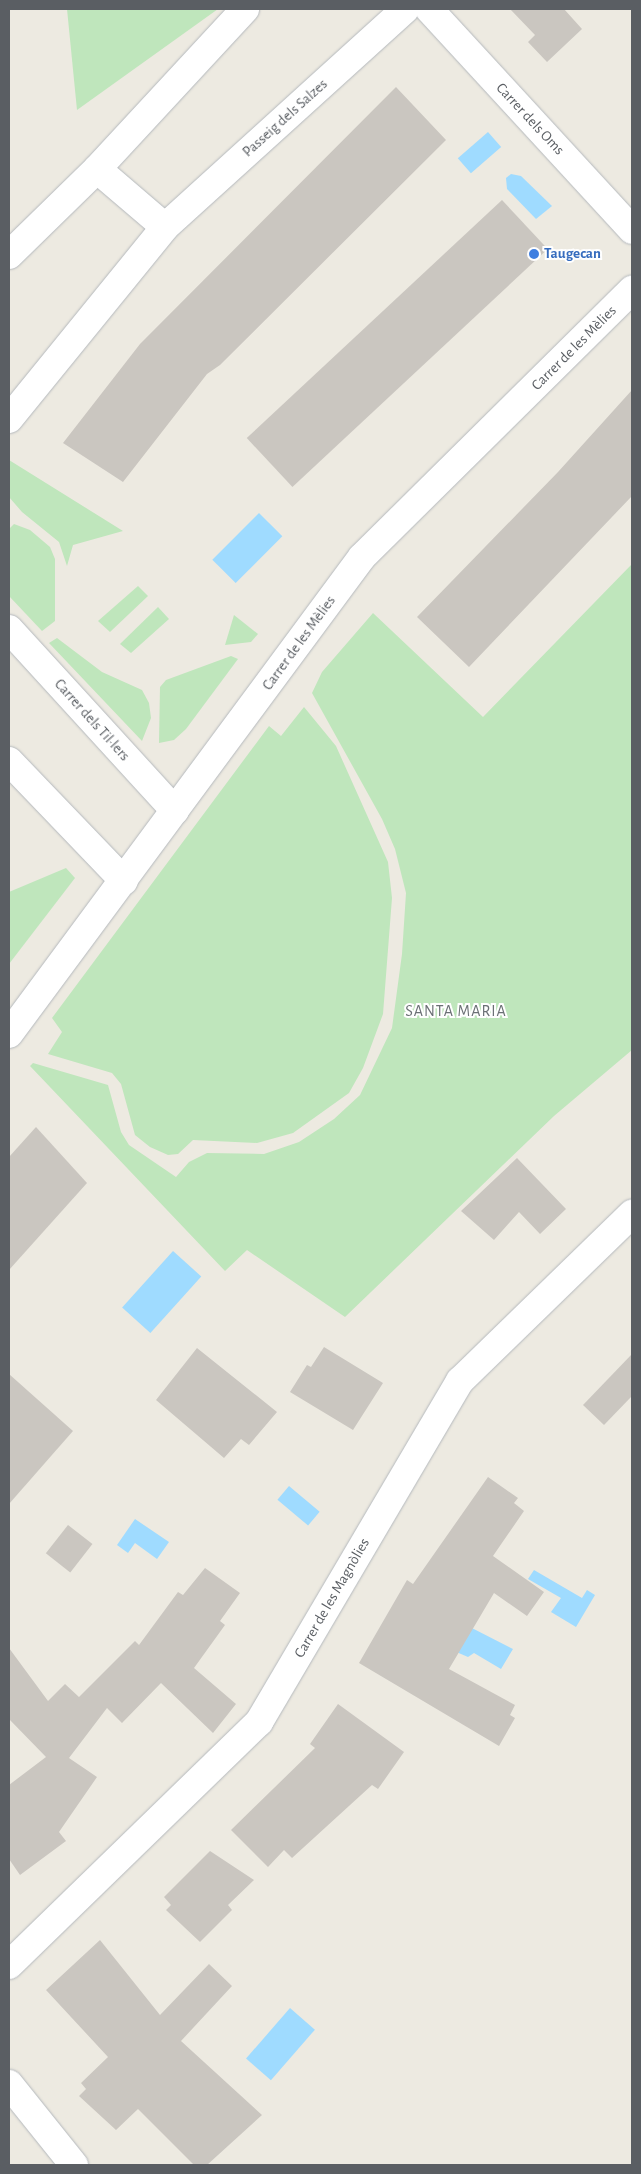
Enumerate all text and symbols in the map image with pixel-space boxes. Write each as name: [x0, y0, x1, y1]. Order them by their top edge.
street label: Passeig dels Salzes: [239, 75, 331, 161]
street label: Carrer dels Oms: [492, 79, 568, 159]
place label: Taugecan: [544, 245, 601, 263]
marker: Taugecan: [528, 248, 540, 260]
street label: Carrer de les Mèlies: [528, 302, 620, 394]
street label: Carrer de les Mèlies: [259, 592, 339, 694]
street label: Carrer dels Til·lers: [51, 675, 133, 765]
district label: SANTA MARIA: [404, 1001, 508, 1021]
street label: Carrer de les Magnòlies: [290, 1535, 374, 1661]

